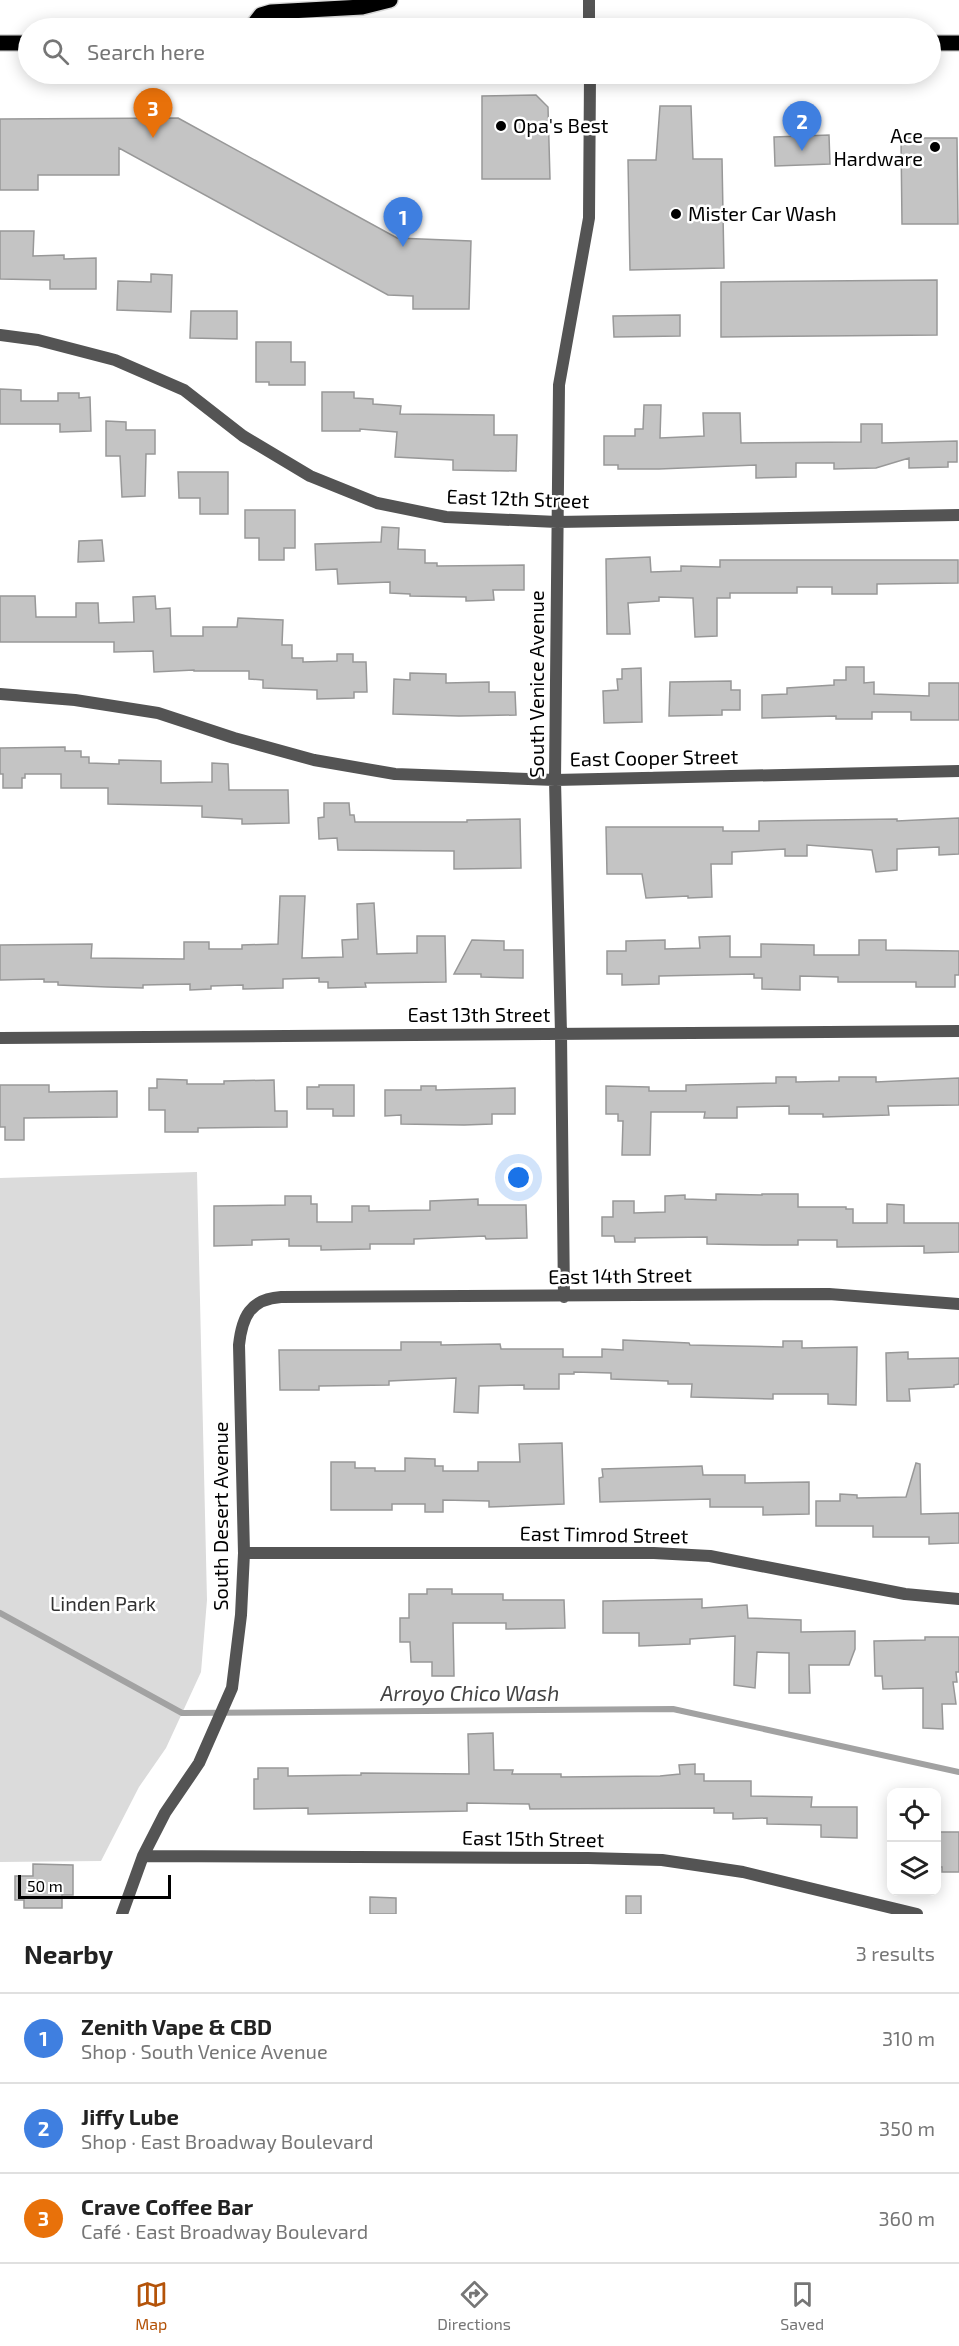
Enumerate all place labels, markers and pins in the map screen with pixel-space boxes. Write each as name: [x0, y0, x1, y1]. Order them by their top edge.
pin: 3: [134, 88, 172, 138]
pin: 2: [782, 102, 822, 151]
place label: Opa's Best: [513, 113, 609, 137]
marker: Opa's Best: [494, 119, 508, 133]
place label: Ace Hardware: [833, 123, 923, 170]
marker: Ace Hardware: [928, 140, 942, 154]
pin: 1: [384, 198, 422, 247]
place label: Mister Car Wash: [688, 201, 837, 225]
marker: Mister Car Wash: [669, 207, 683, 221]

